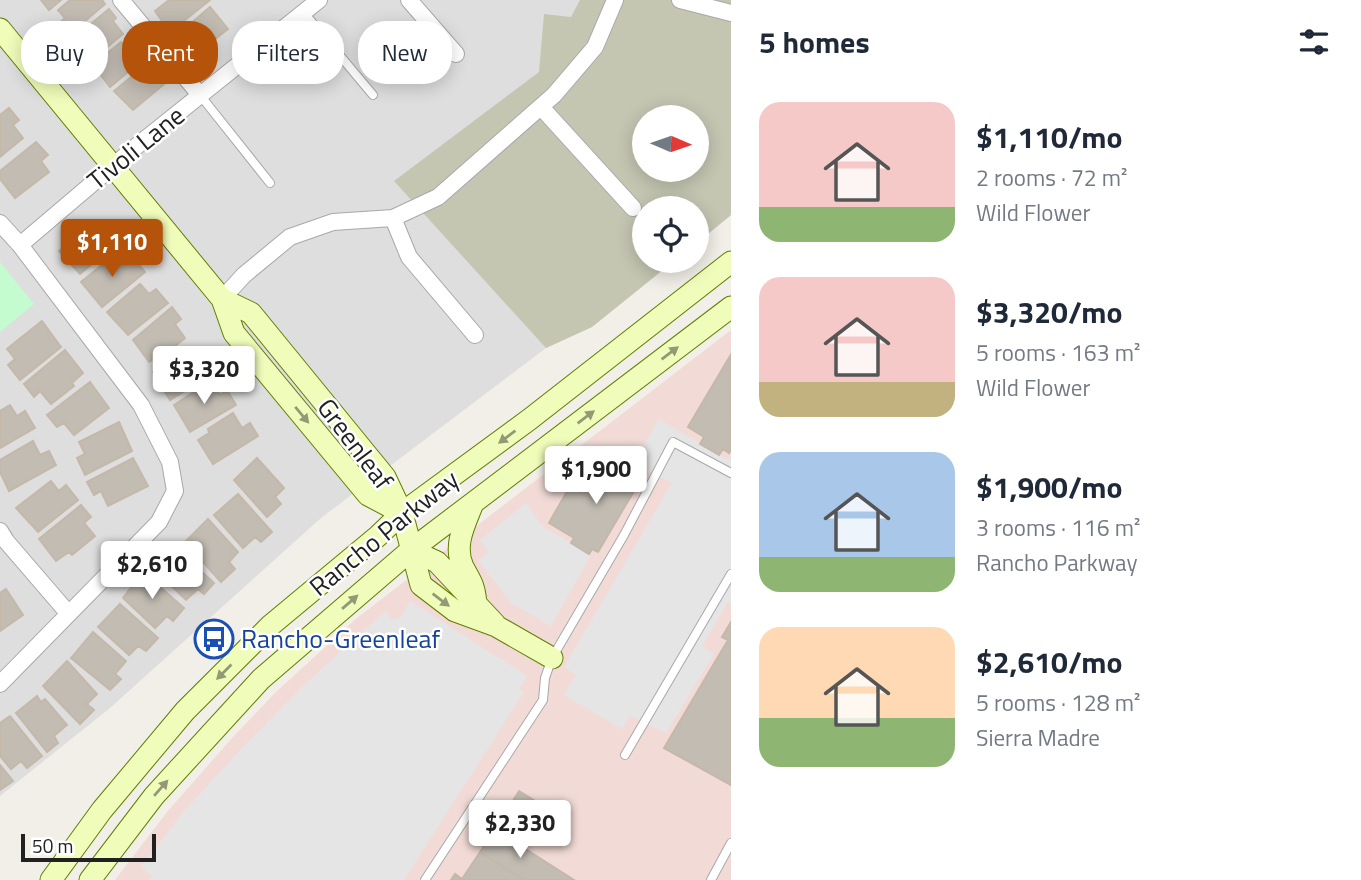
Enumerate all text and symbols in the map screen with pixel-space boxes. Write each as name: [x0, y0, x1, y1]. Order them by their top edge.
text: 5 homes: [759, 19, 870, 65]
chip: Buy: [21, 21, 108, 84]
chip: Rent: [122, 21, 218, 84]
chip: Filters: [232, 21, 344, 84]
chip: New: [358, 21, 452, 84]
icon: filters: [1295, 23, 1333, 61]
street label: Tivoli Lane: [79, 96, 193, 199]
north arrow: [632, 105, 709, 182]
map controls: [632, 105, 709, 273]
text: $1,110/mo: [976, 114, 1122, 160]
icon: home: [815, 130, 899, 214]
text: 2 rooms · 72 m²: [976, 160, 1127, 195]
text: Wild Flower: [976, 195, 1090, 230]
button: locate: [632, 196, 709, 273]
pin: $1,110: [55, 219, 169, 279]
text: $1,110: [77, 224, 147, 259]
text: $3,320/mo: [976, 289, 1122, 335]
icon: home: [815, 305, 899, 389]
text: 5 rooms · 163 m²: [976, 335, 1140, 370]
pin: $3,320: [147, 346, 261, 406]
one-way arrow: [660, 346, 678, 361]
text: $3,320: [169, 351, 239, 386]
text: Wild Flower: [976, 370, 1090, 405]
street label: Greenleaf: [308, 390, 403, 498]
one-way arrow: [294, 405, 309, 423]
one-way arrow: [577, 411, 595, 425]
one-way arrow: [498, 429, 516, 443]
pin: $1,900: [539, 447, 653, 506]
text: $1,900: [561, 451, 631, 486]
street label: Rancho Parkway: [300, 460, 467, 605]
text: $1,900/mo: [976, 464, 1122, 510]
icon: home: [815, 480, 899, 564]
text: 3 rooms · 116 m²: [976, 510, 1140, 545]
pin: $2,610: [95, 542, 209, 601]
text: Rancho Parkway: [976, 545, 1138, 580]
text: $2,610: [117, 546, 187, 581]
one-way arrow: [432, 593, 450, 607]
one-way arrow: [341, 595, 358, 610]
bus stop icon: Rancho-Greenleaf: [193, 618, 235, 660]
place label: Rancho-Greenleaf: [241, 619, 441, 658]
text: $2,610/mo: [976, 639, 1122, 685]
icon: home: [815, 655, 899, 739]
one-way arrow: [215, 664, 232, 681]
text: 5 rooms · 128 m²: [976, 685, 1140, 720]
text: Sierra Madre: [976, 720, 1100, 755]
one-way arrow: [153, 779, 169, 797]
pin: $2,330: [463, 800, 577, 860]
text: $2,330: [485, 805, 555, 840]
scale bar: [21, 831, 156, 863]
text: 50 m: [32, 831, 73, 860]

